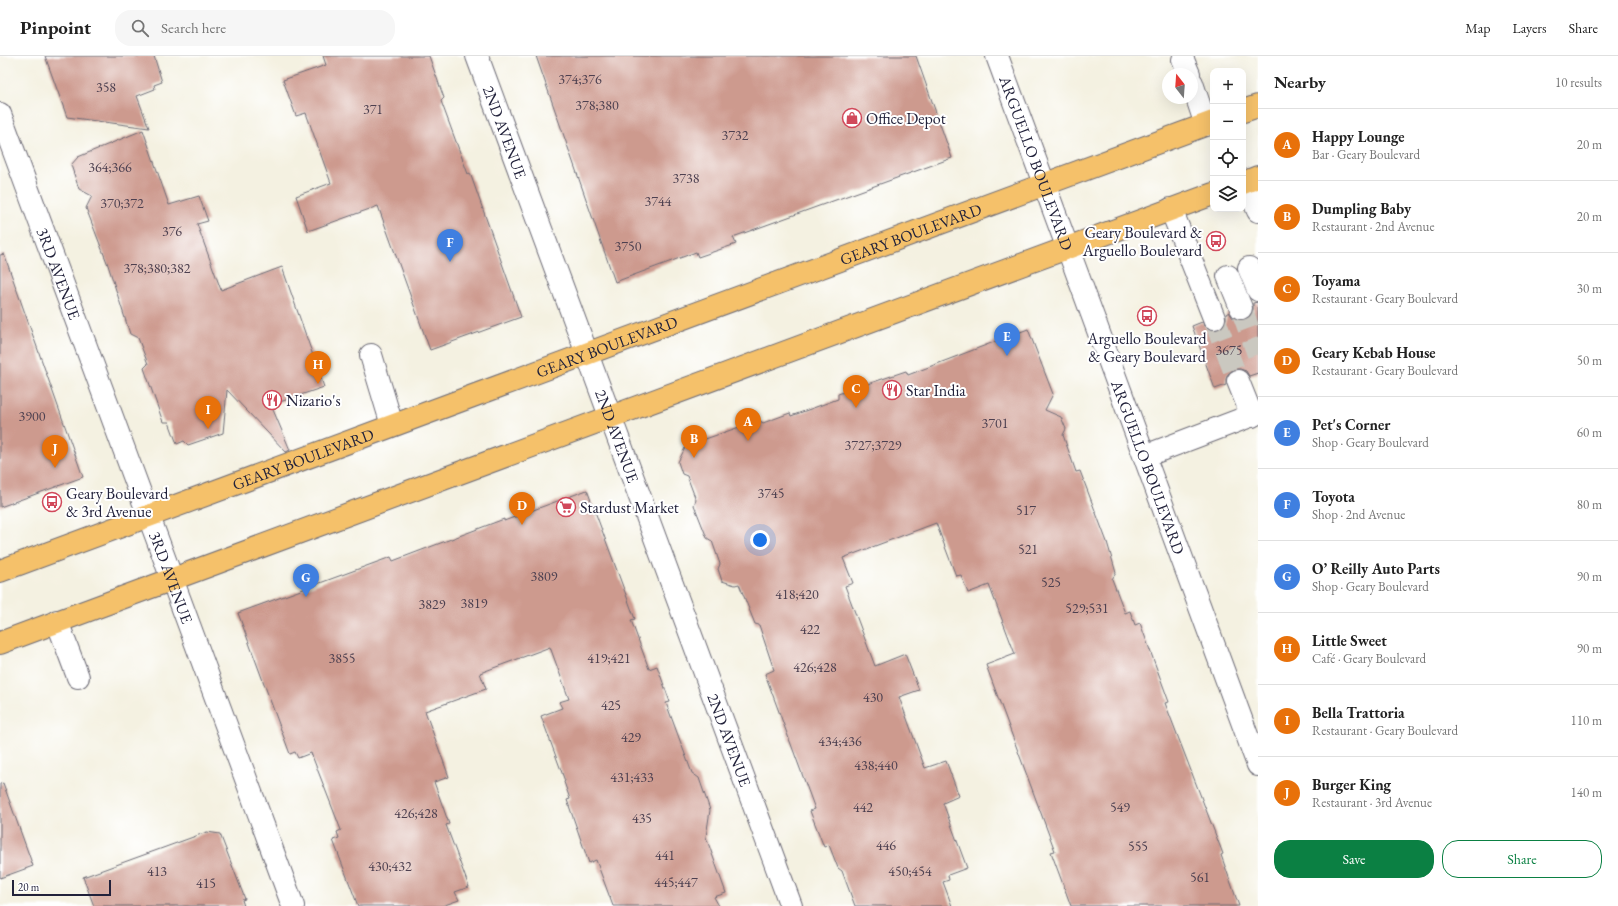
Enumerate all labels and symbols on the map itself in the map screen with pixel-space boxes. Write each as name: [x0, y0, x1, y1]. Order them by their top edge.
north arrow: [1162, 68, 1198, 104]
house number: 374;376: [558, 70, 602, 88]
street label: ARGUELLO BOULEVARD: [994, 72, 1078, 253]
house number: 358: [96, 78, 116, 96]
street label: 2ND AVENUE: [478, 82, 532, 182]
house number: 378;380: [575, 96, 619, 114]
house number: 371: [363, 100, 383, 118]
shop icon: Office Depot: [841, 107, 863, 129]
place label: Office Depot: [866, 108, 946, 129]
house number: 3732: [722, 126, 749, 144]
house number: 364;366: [88, 158, 132, 176]
house number: 3738: [673, 169, 700, 187]
house number: 3744: [645, 192, 672, 210]
house number: 370;372: [100, 194, 144, 212]
street label: GEARY BOULEVARD: [837, 198, 984, 270]
house number: 376: [162, 222, 182, 240]
place label: Geary Boulevard & Arguello Boulevard: [1082, 222, 1203, 261]
street label: 3RD AVENUE: [32, 225, 86, 322]
pin: F: [437, 229, 463, 262]
bus stop icon: Geary Boulevard & Arguello Boulevard: [1205, 230, 1227, 252]
house number: 3750: [615, 237, 642, 255]
house number: 378;380;382: [124, 259, 191, 277]
bus stop icon: Arguello Boulevard & Geary Boulevard: [1136, 305, 1158, 327]
street label: GEARY BOULEVARD: [533, 311, 680, 382]
pin: E: [994, 323, 1020, 356]
place label: Arguello Boulevard & Geary Boulevard: [1086, 328, 1208, 367]
house number: 3675: [1216, 341, 1242, 359]
pin: H: [305, 351, 331, 384]
pin: C: [843, 375, 869, 408]
street label: ARGUELLO BOULEVARD: [1106, 376, 1190, 557]
restaurant icon: Star India: [881, 379, 903, 401]
place label: Star India: [906, 380, 966, 401]
street label: 2ND AVENUE: [591, 386, 644, 485]
restaurant icon: Nizario's: [261, 389, 283, 411]
place label: Nizario's: [286, 390, 341, 411]
pin: I: [195, 396, 221, 429]
house number: 3900: [19, 407, 46, 425]
pin: A: [735, 408, 761, 441]
house number: 3701: [982, 414, 1008, 432]
street label: GEARY BOULEVARD: [229, 423, 377, 495]
pin: B: [681, 425, 707, 458]
pin: J: [42, 435, 68, 468]
house number: 3727;3729: [845, 436, 902, 454]
place label: Geary Boulevard & 3rd Avenue: [66, 483, 169, 522]
house number: 3745: [758, 484, 784, 502]
bus stop icon: Geary Boulevard & 3rd Avenue: [41, 491, 63, 513]
pin: D: [509, 492, 535, 525]
supermarket icon: Stardust Market: [555, 496, 577, 518]
place label: Stardust Market: [580, 497, 679, 518]
house number: 517: [1016, 501, 1036, 519]
street label: 3RD AVENUE: [145, 528, 198, 626]
your location: [750, 530, 770, 550]
house number: 521: [1018, 540, 1038, 558]
pin: G: [293, 564, 319, 597]
house number: 3809: [531, 567, 558, 585]
house number: 525: [1041, 573, 1061, 591]
house number: 418;420: [775, 585, 819, 603]
house number: 3819: [461, 594, 488, 612]
house number: 3829: [419, 595, 446, 613]
house number: 529;531: [1065, 599, 1109, 617]
house number: 422: [800, 620, 820, 638]
house number: 3855: [329, 649, 355, 667]
house number: 419;421: [587, 649, 631, 667]
house number: 426;428: [793, 658, 837, 676]
house number: 430: [863, 688, 883, 706]
street label: 2ND AVENUE: [703, 690, 756, 789]
house number: 425: [601, 696, 621, 714]
house number: 429: [621, 728, 641, 746]
house number: 434;436: [818, 732, 862, 750]
house number: 438;440: [854, 756, 898, 774]
house number: 431;433: [610, 768, 654, 786]
house number: 442: [853, 798, 873, 816]
house number: 549: [1110, 798, 1130, 816]
house number: 426;428: [394, 804, 438, 822]
house number: 435: [632, 809, 652, 827]
house number: 446: [876, 836, 896, 854]
house number: 555: [1128, 837, 1148, 855]
house number: 441: [655, 846, 675, 864]
house number: 430;432: [368, 857, 412, 875]
house number: 413: [147, 862, 167, 880]
house number: 450;454: [888, 862, 932, 880]
house number: 561: [1190, 868, 1210, 886]
house number: 445;447: [654, 873, 698, 891]
house number: 415: [196, 874, 216, 892]
scale bar: [12, 878, 111, 897]

